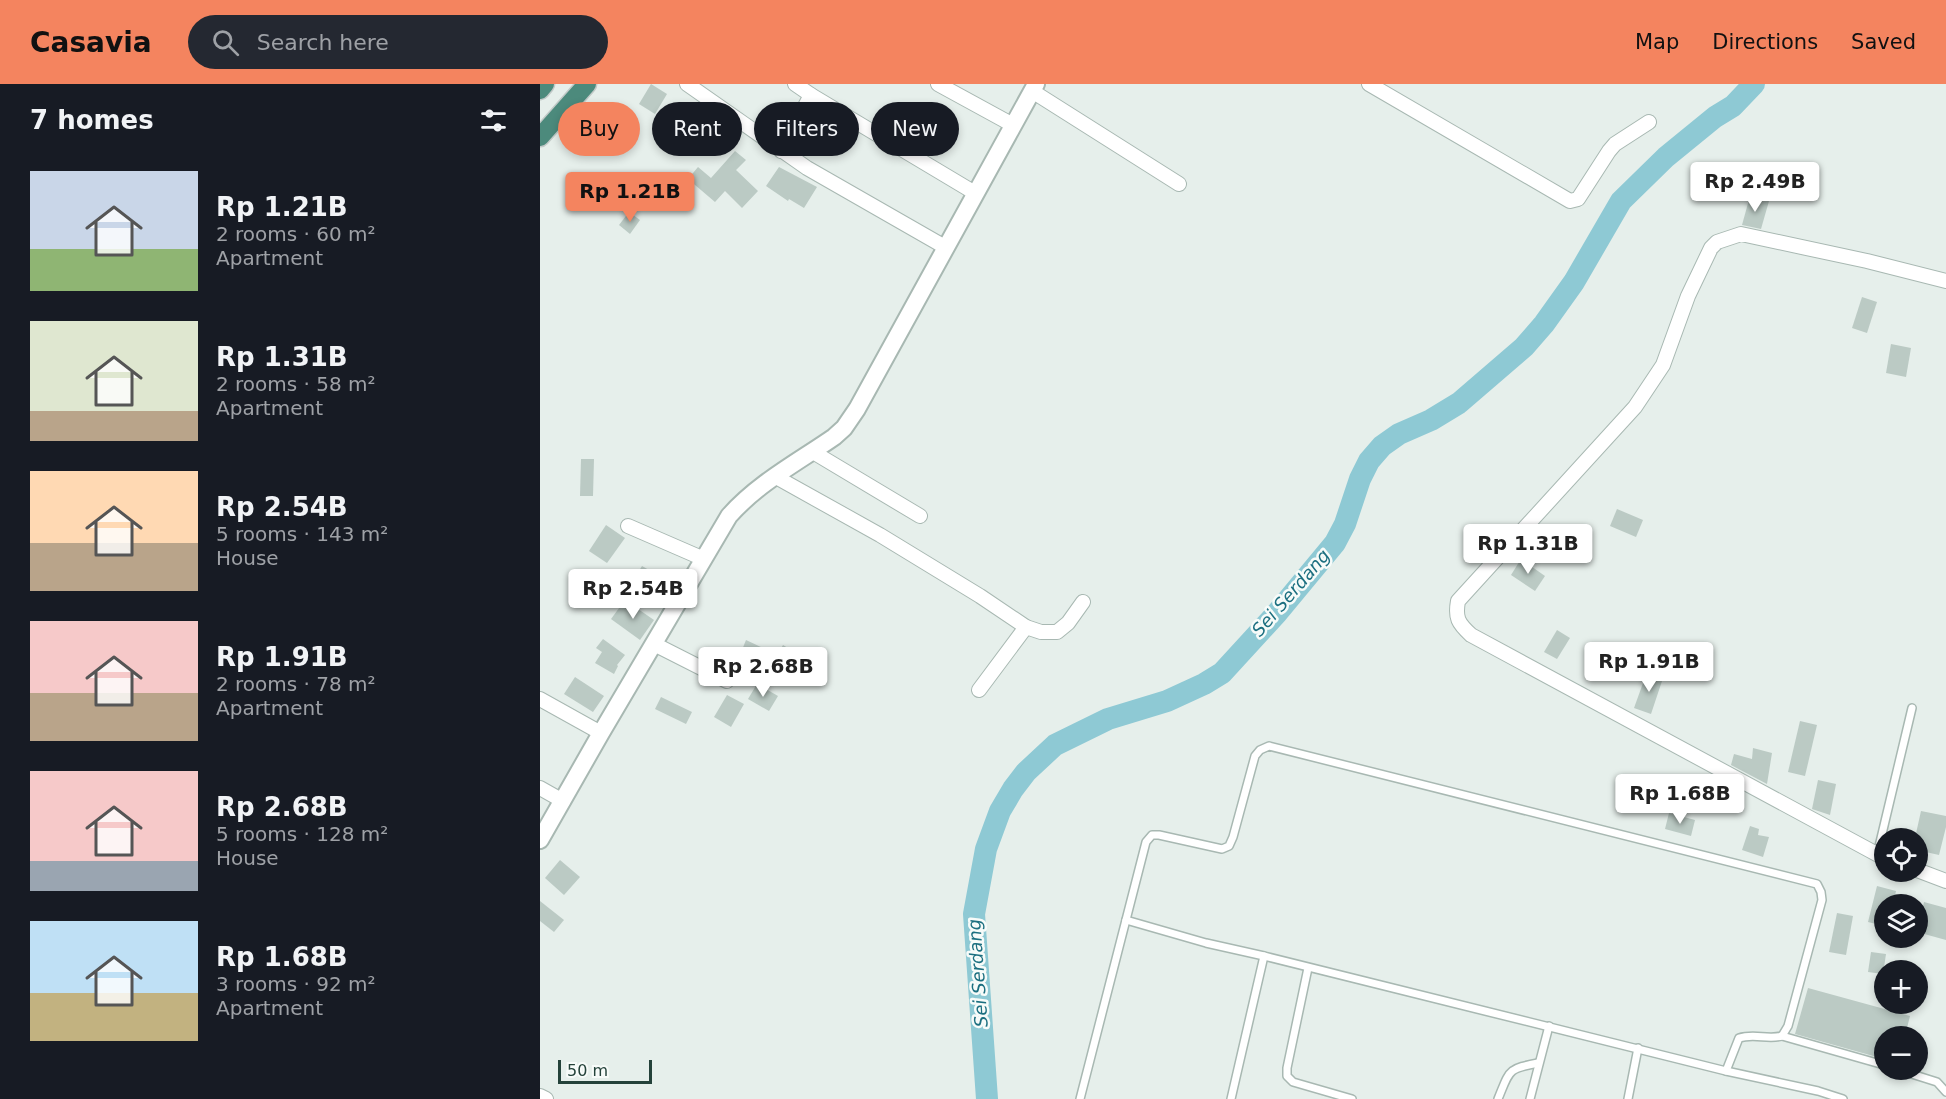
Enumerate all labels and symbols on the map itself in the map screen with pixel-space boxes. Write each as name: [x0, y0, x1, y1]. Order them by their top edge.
pin: Rp 2.49B: [1693, 162, 1817, 213]
pin: Rp 1.21B: [568, 172, 692, 223]
pin: Rp 1.31B: [1466, 524, 1590, 575]
water label: Sei Serdang: [1247, 545, 1334, 640]
pin: Rp 2.54B: [571, 569, 695, 620]
pin: Rp 1.91B: [1587, 642, 1711, 693]
pin: Rp 2.68B: [701, 647, 825, 698]
pin: Rp 1.68B: [1618, 774, 1742, 825]
water label: Sei Serdang: [963, 918, 992, 1028]
scale bar: [558, 1057, 652, 1084]

